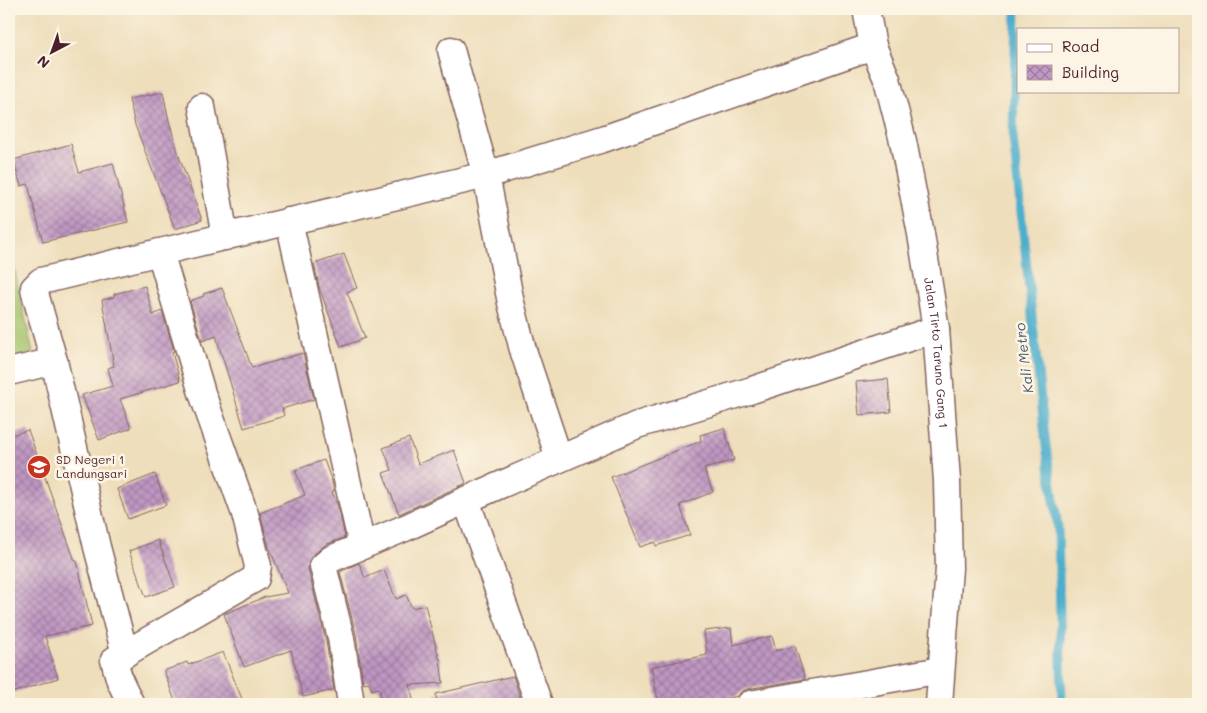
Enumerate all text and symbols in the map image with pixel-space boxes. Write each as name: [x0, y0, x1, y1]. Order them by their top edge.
north arrow: [28, 28, 78, 78]
legend: [1017, 28, 1180, 92]
text: Road: [1062, 36, 1099, 56]
text: N: [33, 52, 53, 73]
text: Building: [1062, 62, 1119, 82]
street label: Jalan Tirto Taruno Gang 1: [921, 276, 952, 428]
water label: Kali Metro: [1010, 322, 1037, 394]
place label: SD Negeri 1 Landungsari: [56, 451, 127, 481]
school or university icon: SD Negeri 1 Landungsari: [26, 454, 52, 480]

